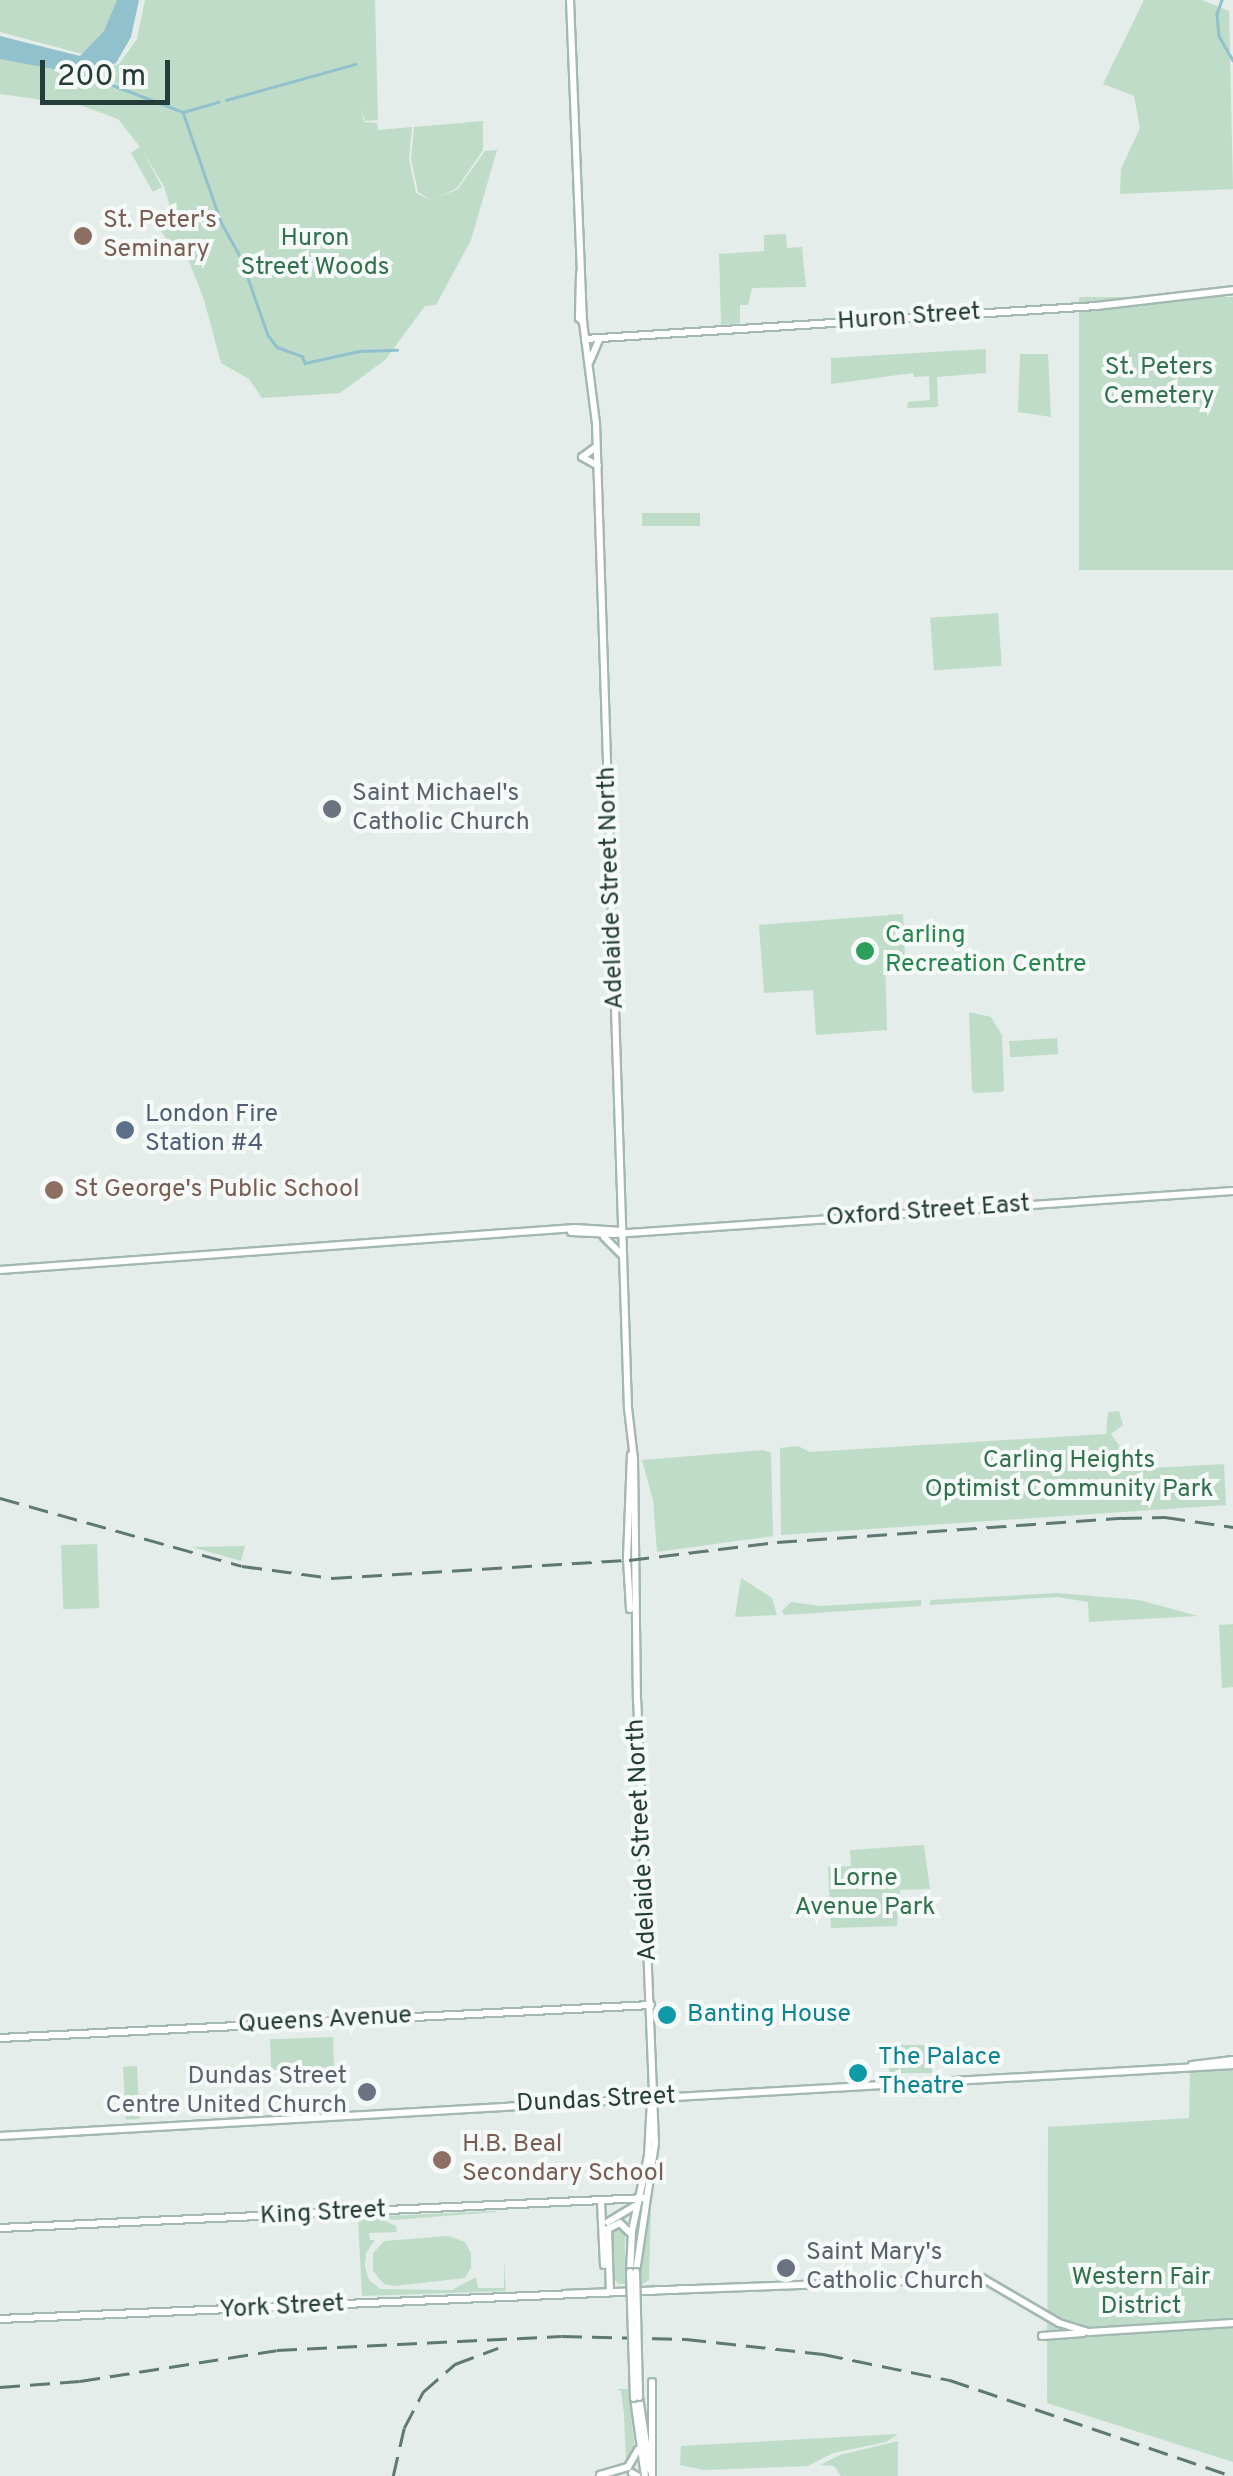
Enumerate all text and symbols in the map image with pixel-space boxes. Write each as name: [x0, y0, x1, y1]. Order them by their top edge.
scale bar: [45, 40, 175, 102]
text: 200 m: [57, 59, 146, 96]
place label: St. Peter's Seminary: [103, 207, 217, 266]
marker: St. Peter's Seminary: [72, 225, 94, 247]
park label: Huron Street Woods: [240, 225, 390, 284]
street label: Huron Street: [836, 298, 982, 338]
park label: St. Peters Cemetery: [1104, 354, 1214, 413]
street label: Adelaide Street North: [593, 766, 631, 1010]
place label: Saint Michael's Catholic Church: [352, 780, 530, 839]
marker: Saint Michael's Catholic Church: [321, 798, 343, 820]
place label: Carling Recreation Centre: [885, 922, 1086, 981]
marker: Carling Recreation Centre: [854, 940, 876, 962]
place label: London Fire Station #4: [145, 1101, 278, 1160]
marker: London Fire Station #4: [114, 1119, 136, 1141]
place label: St George's Public School: [74, 1175, 360, 1205]
marker: St George's Public School: [43, 1179, 65, 1201]
street label: Oxford Street East: [825, 1190, 1031, 1234]
park label: Carling Heights Optimist Community Park: [924, 1447, 1214, 1506]
street label: Adelaide Street North: [622, 1718, 664, 1962]
park label: Lorne Avenue Park: [794, 1865, 936, 1924]
place label: Banting House: [687, 2000, 851, 2030]
street label: Queens Avenue: [237, 2001, 413, 2041]
marker: Banting House: [656, 2004, 678, 2026]
place label: The Palace Theatre: [878, 2044, 1001, 2103]
marker: The Palace Theatre: [847, 2062, 869, 2084]
place label: Dundas Street Centre United Church: [106, 2063, 347, 2122]
marker: Dundas Street Centre United Church: [356, 2081, 378, 2103]
street label: Dundas Street: [516, 2082, 676, 2120]
place label: H.B. Beal Secondary School: [462, 2131, 664, 2190]
marker: H.B. Beal Secondary School: [431, 2149, 453, 2171]
street label: King Street: [259, 2196, 387, 2232]
place label: Saint Mary's Catholic Church: [806, 2239, 984, 2298]
marker: Saint Mary's Catholic Church: [775, 2257, 797, 2279]
park label: Western Fair District: [1072, 2264, 1210, 2323]
street label: York Street: [219, 2290, 345, 2326]

